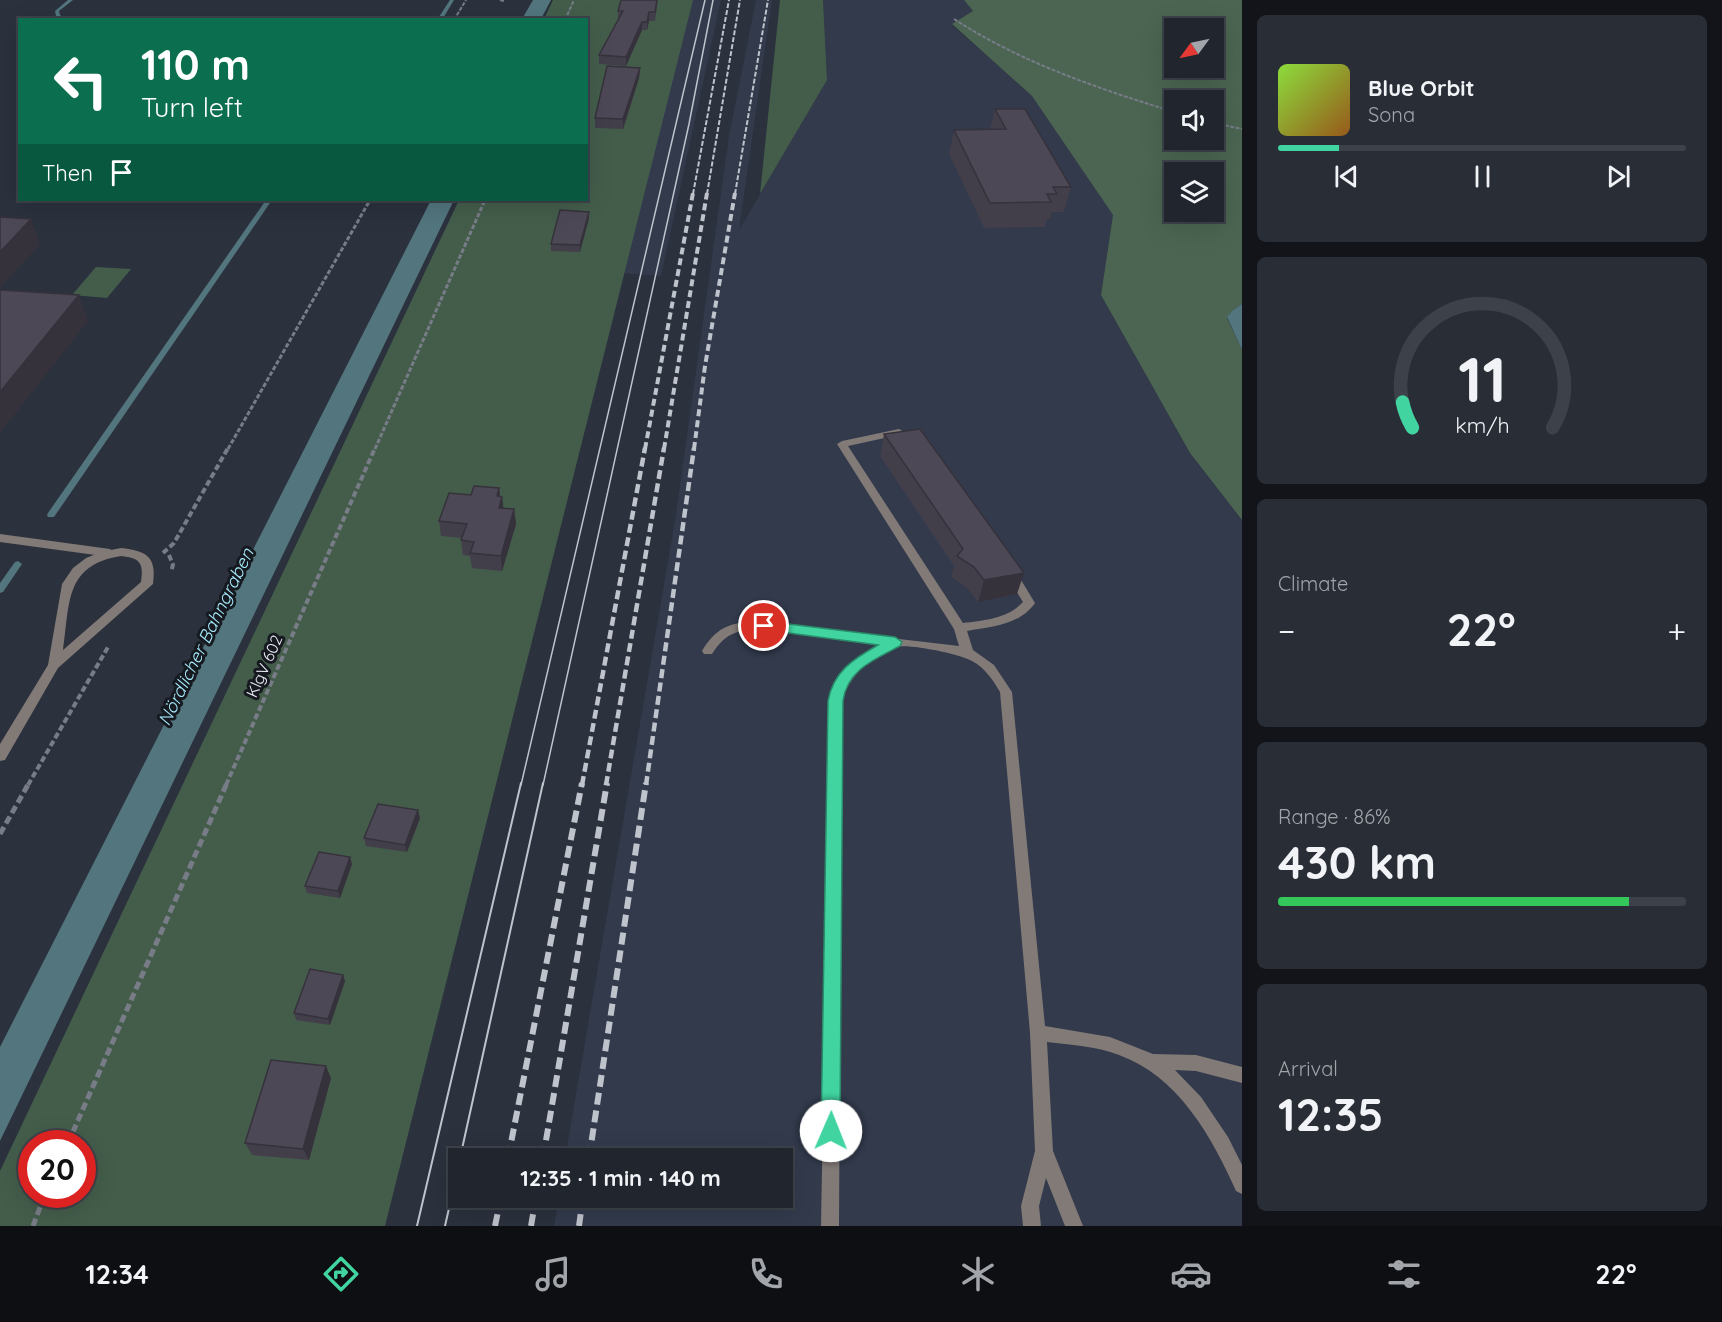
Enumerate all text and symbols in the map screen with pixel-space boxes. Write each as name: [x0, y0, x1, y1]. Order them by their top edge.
north arrow: [1164, 18, 1224, 78]
map controls: [1164, 18, 1224, 222]
text: 110 m: [141, 38, 250, 91]
icon: left: [42, 42, 120, 120]
text: Blue Orbit: [1368, 74, 1474, 102]
text: Turn left: [141, 90, 243, 124]
button: sound: [1164, 90, 1224, 150]
text: Sona: [1368, 102, 1415, 127]
icon: arrive: [105, 156, 138, 189]
text: Then: [42, 159, 93, 187]
icon: previous: [1330, 160, 1363, 193]
icon: pause: [1466, 160, 1499, 193]
icon: next: [1602, 160, 1635, 193]
button: layers: [1164, 162, 1224, 222]
text: 11: [1458, 340, 1506, 418]
text: km/h: [1455, 412, 1509, 438]
water label: Nördlicher Bahngraben: [153, 544, 259, 729]
text: Climate: [1278, 571, 1348, 596]
pin: [738, 600, 789, 651]
text: 22°: [1447, 601, 1516, 657]
icon: arrive: [747, 609, 780, 642]
text: −: [1278, 610, 1295, 651]
text: +: [1667, 610, 1686, 651]
street label: KlgV 602: [241, 632, 287, 700]
text: Range · 86%: [1278, 804, 1390, 829]
text: 430 km: [1278, 834, 1436, 890]
text: Arrival: [1278, 1056, 1338, 1081]
text: 12:35: [1278, 1086, 1383, 1142]
position arrow: [799, 1099, 863, 1163]
speed limit sign: 20: [18, 1130, 96, 1208]
text: 12:35 · 1 min · 140 m: [520, 1164, 721, 1192]
icon: directions: [320, 1253, 362, 1295]
icon: music: [532, 1253, 574, 1295]
icon: phone: [745, 1253, 787, 1295]
icon: climate: [957, 1253, 999, 1295]
icon: car: [1170, 1253, 1212, 1295]
icon: filters: [1383, 1253, 1425, 1295]
text: 12:34: [85, 1257, 149, 1291]
text: 22°: [1595, 1257, 1637, 1291]

